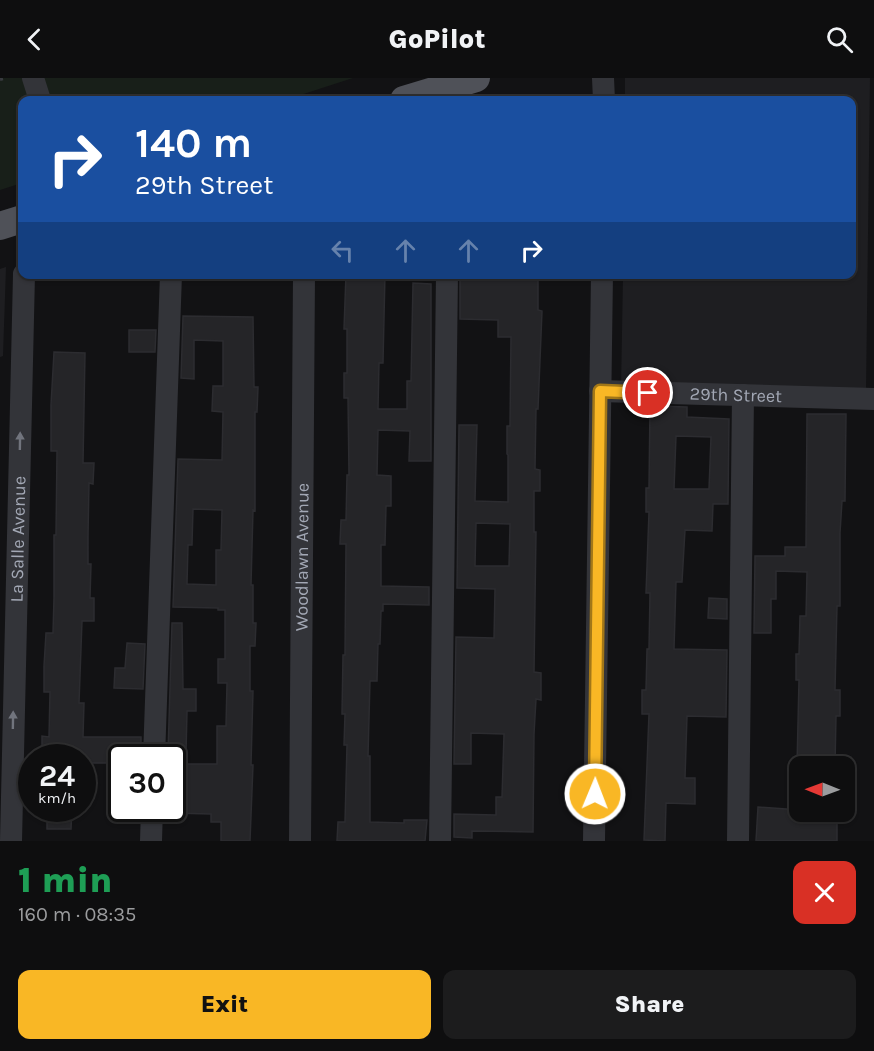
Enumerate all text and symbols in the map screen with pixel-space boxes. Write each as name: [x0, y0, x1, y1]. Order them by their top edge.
icon: back: [18, 23, 51, 56]
text: GoPilot: [388, 23, 486, 55]
icon: search: [823, 23, 856, 56]
text: 140 m: [135, 118, 252, 168]
icon: right: [36, 120, 114, 198]
text: 29th Street: [135, 169, 273, 201]
icon: left: [326, 234, 359, 267]
icon: ahead: [389, 234, 422, 267]
icon: ahead: [452, 234, 485, 267]
icon: right: [515, 234, 548, 267]
pin: [622, 367, 673, 418]
icon: arrive: [631, 376, 664, 409]
street label: 29th Street: [689, 383, 783, 407]
one-way arrow: [15, 431, 25, 450]
street label: La Salle Avenue: [5, 476, 30, 602]
street label: Woodlawn Avenue: [290, 483, 314, 631]
one-way arrow: [9, 710, 18, 729]
speed limit sign: 30: [108, 744, 186, 822]
north arrow: [789, 756, 855, 822]
map controls: [789, 756, 855, 822]
text: 24: [39, 758, 75, 794]
position arrow: [563, 762, 627, 826]
text: km/h: [38, 789, 76, 807]
text: 1 min: [18, 859, 112, 901]
button: close: [793, 861, 856, 924]
text: 160 m · 08:35: [18, 903, 136, 926]
button: Exit: [18, 970, 431, 1039]
button: Share: [443, 970, 856, 1039]

